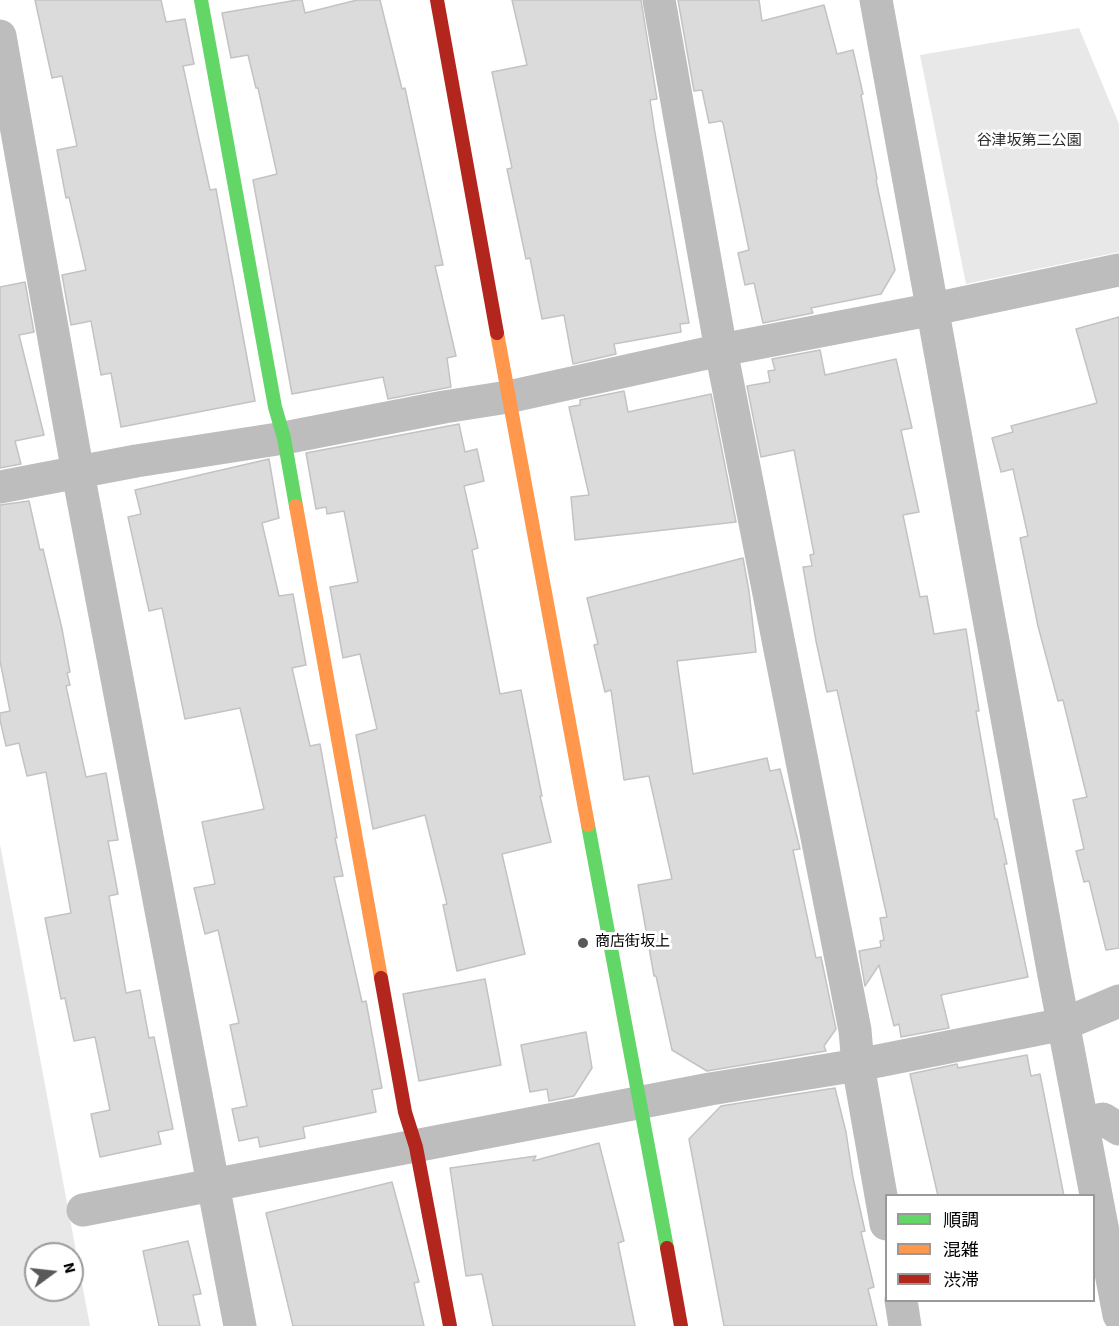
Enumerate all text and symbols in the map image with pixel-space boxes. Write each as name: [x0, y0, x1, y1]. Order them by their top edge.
park label: 谷津坂第二公園: [977, 133, 1081, 151]
place label: 商店街坂上: [595, 934, 670, 952]
marker: 商店街坂上: [576, 936, 590, 950]
legend: [885, 1194, 1095, 1302]
text: 順調: [943, 1208, 979, 1233]
text: 混雑: [943, 1238, 979, 1263]
north arrow: [24, 1242, 84, 1302]
text: N: [57, 1260, 81, 1276]
text: 渋滞: [943, 1268, 979, 1293]

